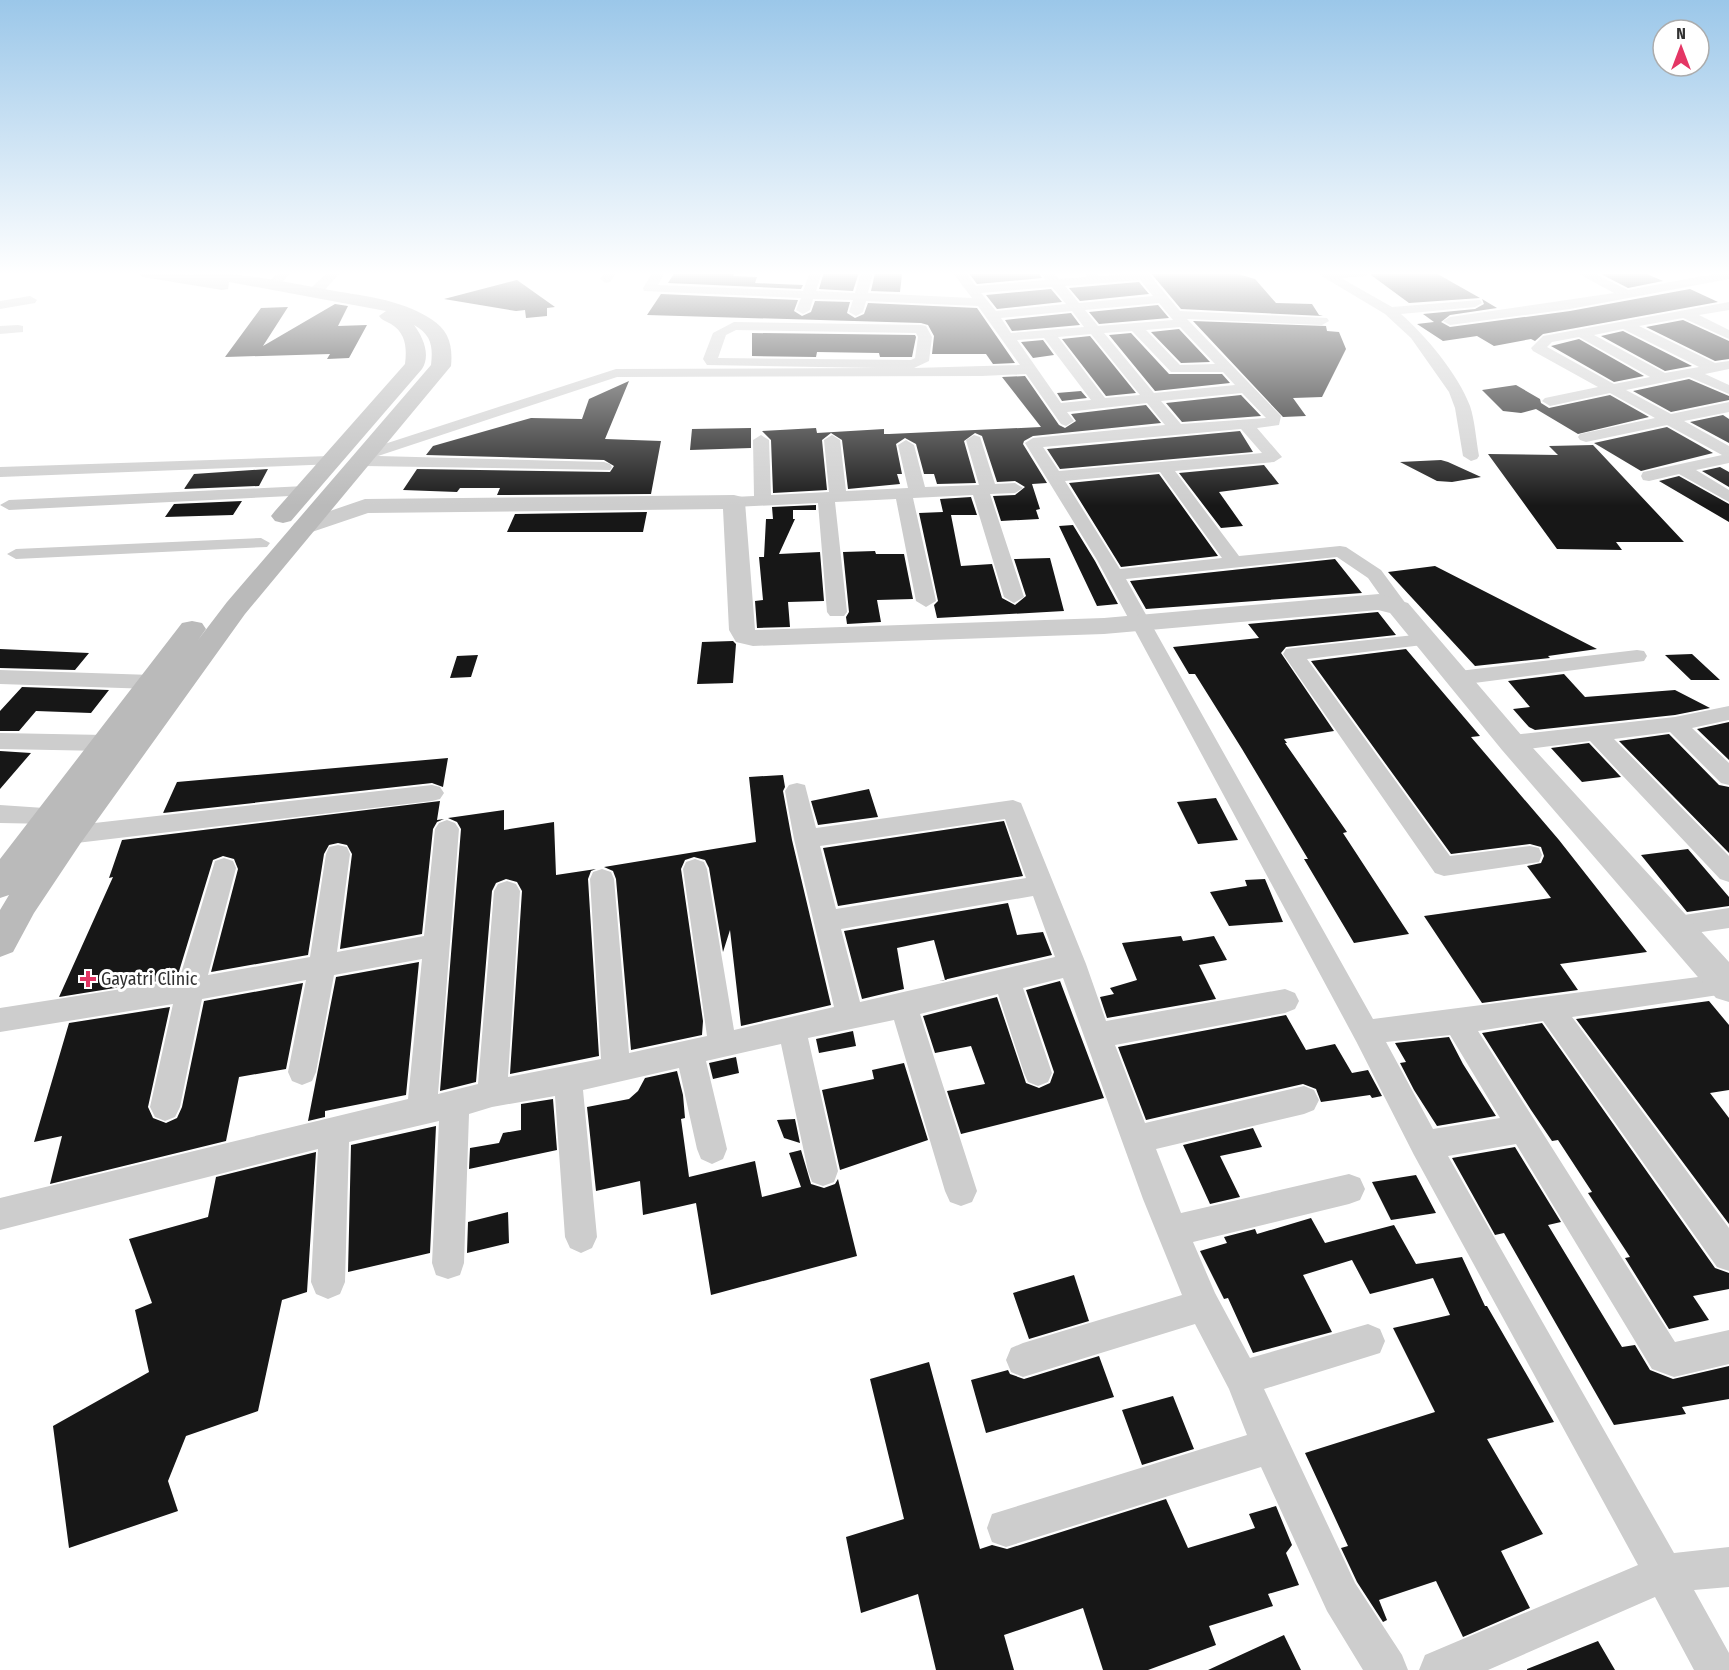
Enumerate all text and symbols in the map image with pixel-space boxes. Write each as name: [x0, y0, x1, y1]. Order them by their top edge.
north arrow: [1651, 18, 1711, 78]
text: N: [1676, 24, 1686, 43]
place label: Gayatri Clinic: [101, 968, 198, 990]
marker: Gayatri Clinic: [79, 970, 97, 988]

